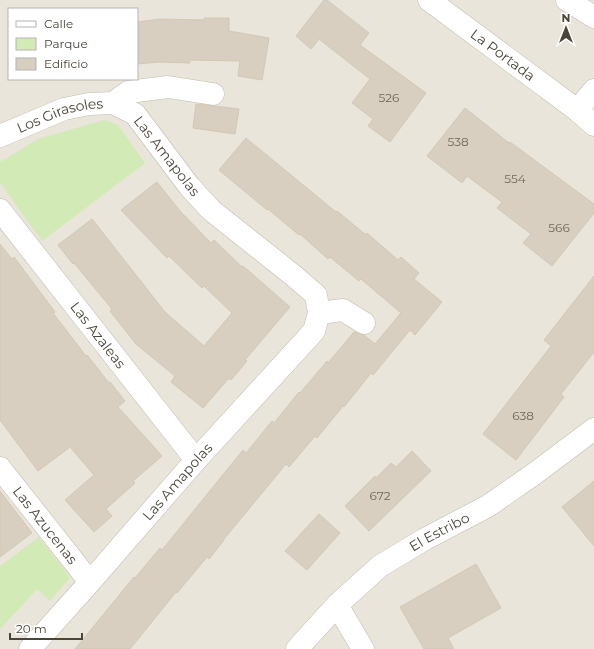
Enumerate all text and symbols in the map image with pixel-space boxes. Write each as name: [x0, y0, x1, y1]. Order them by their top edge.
legend: [8, 8, 138, 80]
north arrow: [546, 8, 586, 48]
text: N: [562, 11, 570, 25]
text: Calle: [44, 16, 73, 31]
street label: La Portada: [467, 25, 539, 85]
text: Parque: [44, 36, 88, 51]
text: Edificio: [44, 56, 88, 71]
house number: 526: [379, 90, 399, 105]
street label: Los Girasoles: [14, 94, 104, 137]
street label: Las Amapolas: [130, 112, 204, 200]
house number: 538: [447, 134, 469, 149]
house number: 554: [504, 171, 526, 186]
house number: 566: [548, 220, 570, 235]
street label: Las Azaleas: [66, 298, 130, 372]
house number: 638: [512, 408, 534, 423]
street label: Las Amapolas: [139, 439, 216, 524]
street label: Las Azucenas: [9, 483, 82, 568]
house number: 672: [369, 488, 391, 503]
street label: El Estribo: [406, 508, 473, 556]
scale bar: [10, 615, 82, 641]
text: 20 m: [16, 621, 47, 636]

